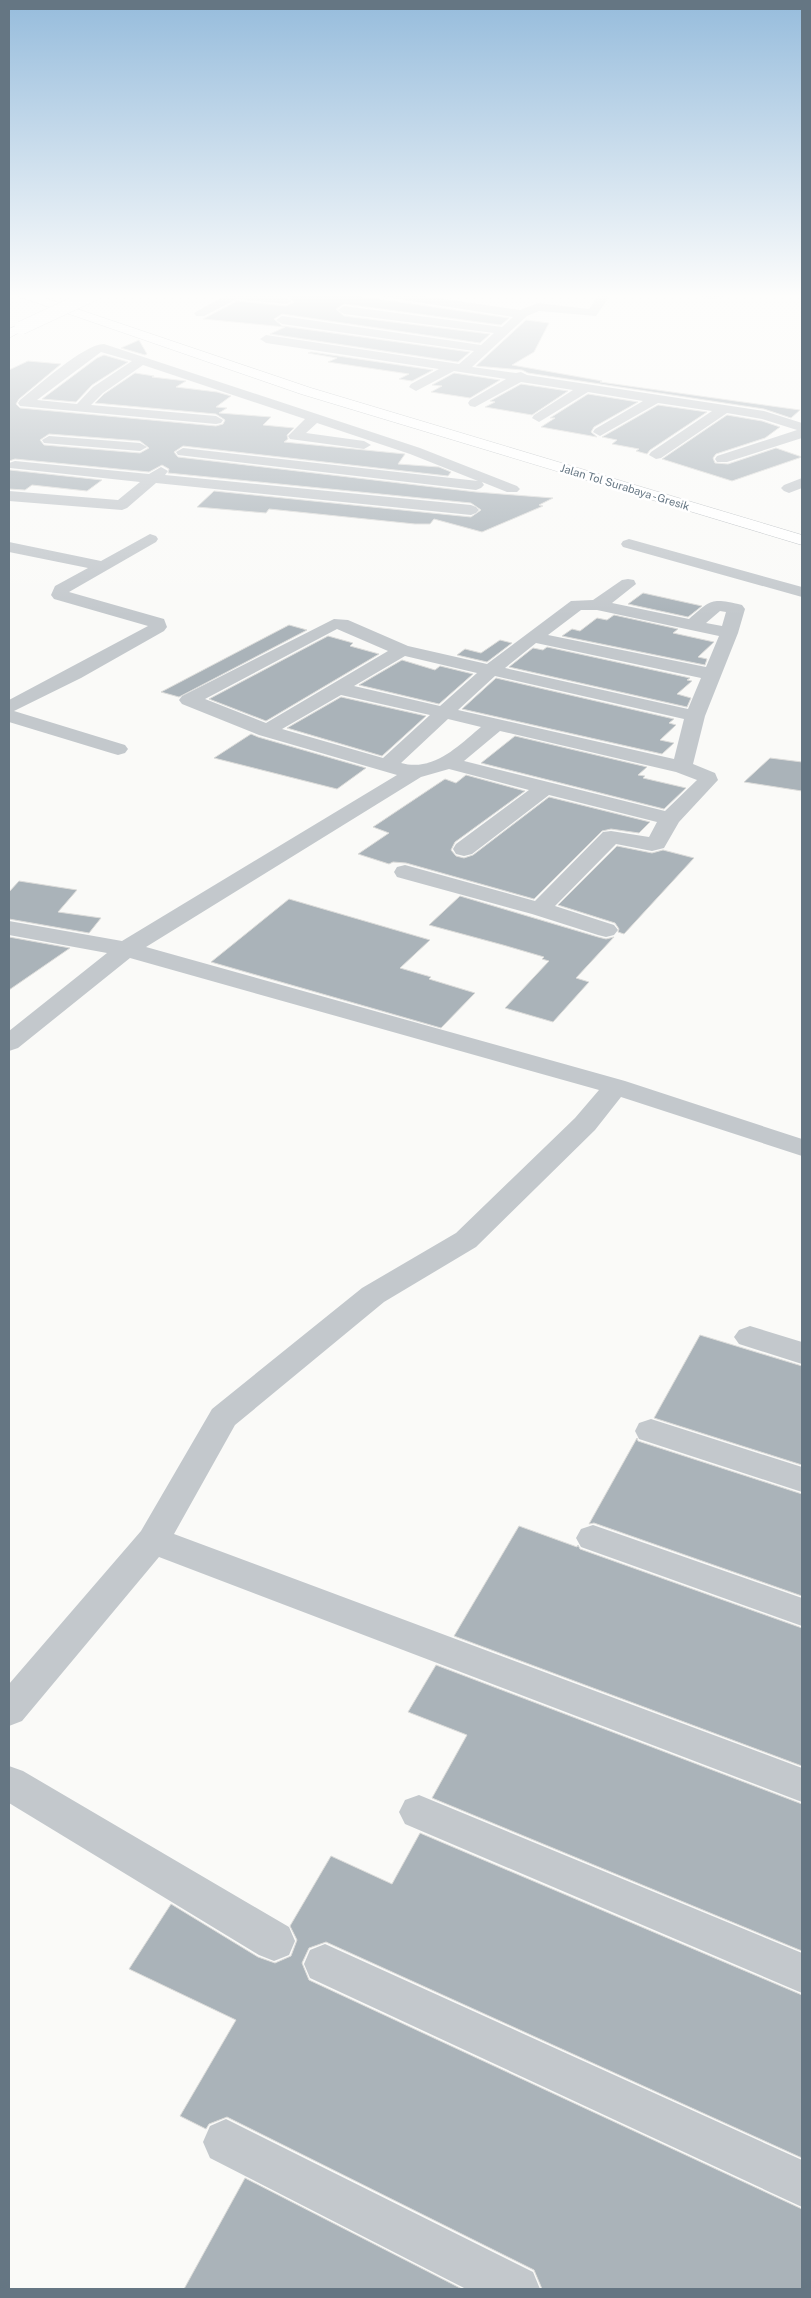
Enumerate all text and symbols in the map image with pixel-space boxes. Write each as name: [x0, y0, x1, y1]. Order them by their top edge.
street label: Jalan Tol Surabaya - Gresik: [559, 462, 691, 512]

